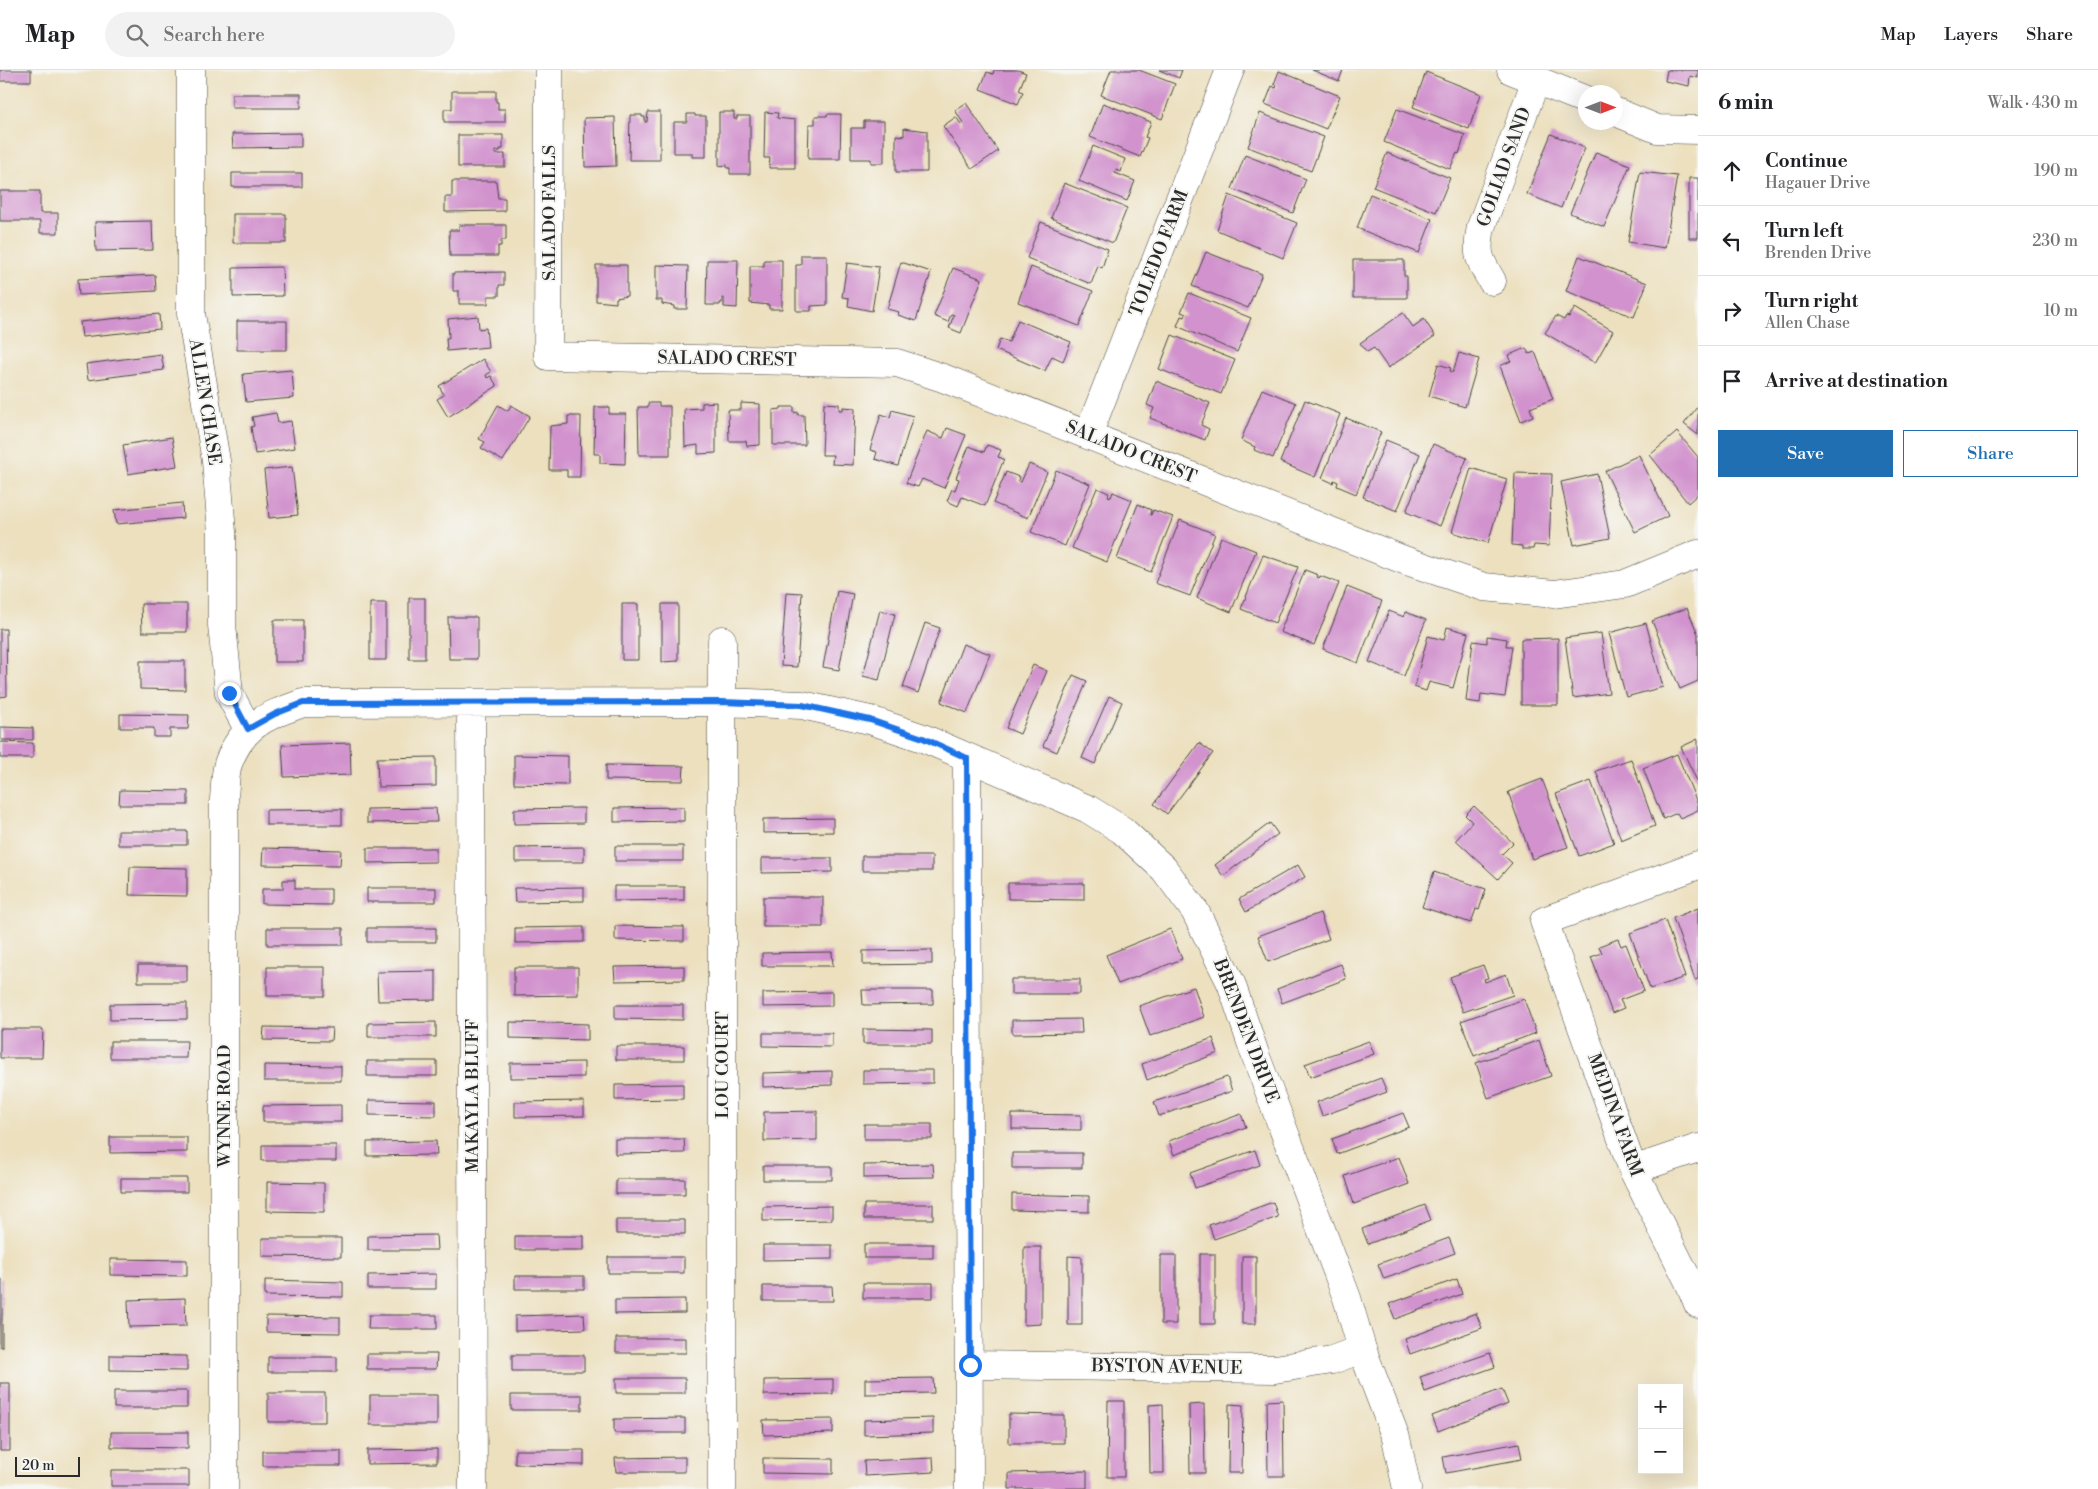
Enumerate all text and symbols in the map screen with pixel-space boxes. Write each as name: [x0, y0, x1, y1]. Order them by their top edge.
search box: [105, 12, 455, 57]
text: Map: [25, 20, 75, 50]
icon: search: [123, 21, 151, 49]
text: Search here: [163, 23, 265, 47]
text: Map: [1881, 23, 1916, 46]
text: Layers: [1944, 23, 1998, 46]
text: Share: [2026, 23, 2073, 46]
north arrow: [1578, 85, 1623, 130]
text: 6 min: [1718, 90, 1773, 116]
text: Walk · 430 m: [1988, 93, 2078, 113]
street label: GOLIAD SAND: [1472, 104, 1536, 230]
street label: SALADO FALLS: [538, 145, 561, 281]
text: Continue: [1765, 149, 1848, 173]
icon: ahead: [1718, 157, 1746, 185]
text: 190 m: [2034, 161, 2078, 181]
text: Hagauer Drive: [1765, 173, 1870, 193]
street label: TOLEDO FARM: [1124, 186, 1194, 320]
text: Turn left: [1765, 219, 1844, 243]
icon: left: [1718, 227, 1746, 255]
text: 230 m: [2032, 231, 2078, 251]
text: Brenden Drive: [1765, 243, 1871, 263]
text: Turn right: [1765, 289, 1858, 313]
icon: right: [1718, 297, 1746, 325]
text: 10 m: [2044, 301, 2078, 321]
text: Allen Chase: [1765, 313, 1850, 333]
street label: ALLEN CHASE: [183, 336, 226, 467]
street label: SALADO CREST: [657, 346, 797, 372]
icon: arrive: [1718, 367, 1746, 395]
text: Arrive at destination: [1765, 369, 1948, 393]
street label: SALADO CREST: [1062, 415, 1200, 489]
button: Save: [1718, 430, 1893, 477]
button: Share: [1903, 430, 2078, 477]
route end: [218, 682, 241, 705]
street label: BRENDEN DRIVE: [1207, 955, 1284, 1107]
street label: LOU COURT: [711, 1011, 734, 1119]
street label: MAKAYLA BLUFF: [461, 1019, 484, 1173]
street label: WYNNE ROAD: [213, 1045, 236, 1168]
street label: MEDINA FARM: [1582, 1050, 1648, 1180]
route start: [959, 1354, 982, 1377]
street label: BYSTON AVENUE: [1090, 1354, 1243, 1380]
map controls: [1638, 1384, 1683, 1474]
button: +: [1638, 1384, 1683, 1429]
button: −: [1638, 1429, 1683, 1474]
scale bar: [15, 1454, 80, 1477]
text: 20 m: [22, 1457, 54, 1475]

